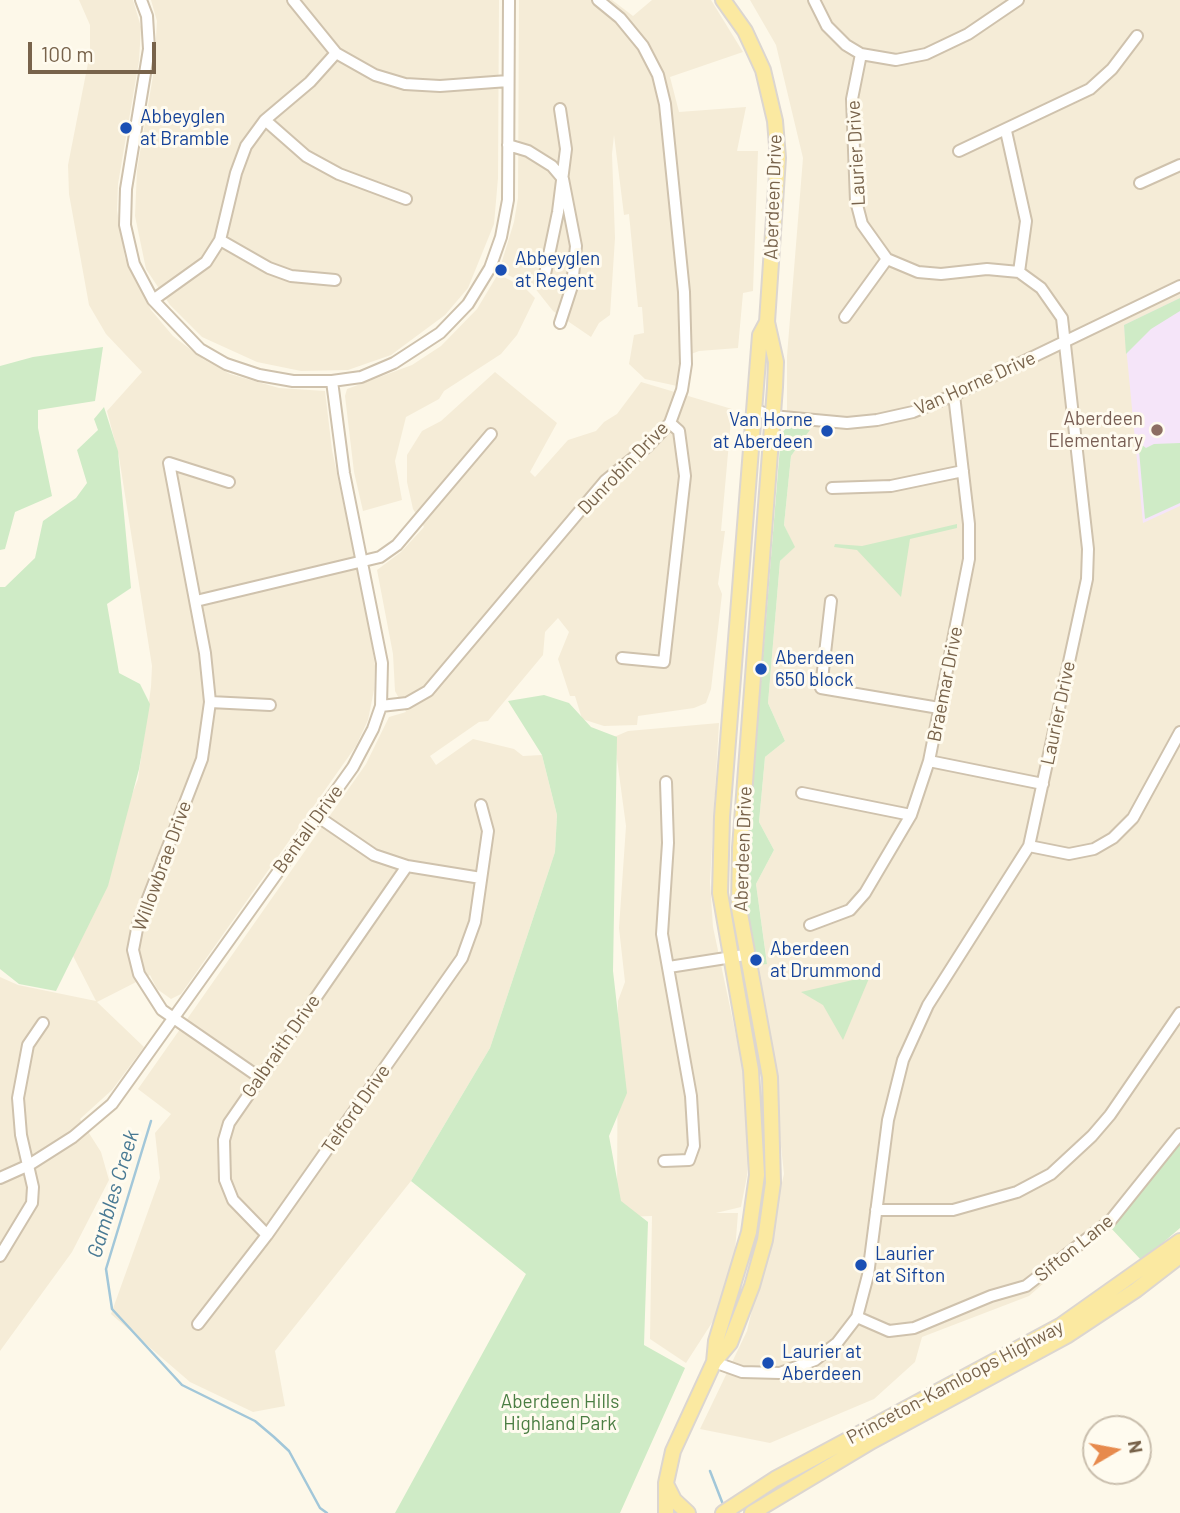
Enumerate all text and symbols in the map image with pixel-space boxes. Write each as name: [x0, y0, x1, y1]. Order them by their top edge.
scale bar: [32, 28, 159, 72]
text: 100 m: [41, 41, 94, 66]
street label: Laurier Drive: [842, 100, 870, 206]
place label: Abbeyglen at Bramble: [140, 106, 229, 150]
marker: Abbeyglen at Bramble: [118, 120, 134, 136]
street label: Aberdeen Drive: [759, 134, 787, 260]
place label: Abbeyglen at Regent: [515, 248, 600, 292]
marker: Abbeyglen at Regent: [493, 262, 509, 278]
street label: Van Horne Drive: [911, 346, 1039, 420]
place label: Aberdeen Elementary: [1048, 408, 1143, 452]
place label: Van Horne at Aberdeen: [713, 409, 813, 453]
street label: Dunrobin Drive: [573, 417, 673, 519]
marker: Aberdeen Elementary: [1149, 422, 1165, 438]
marker: Van Horne at Aberdeen: [819, 423, 835, 439]
street label: Braemar Drive: [923, 624, 967, 744]
place label: Aberdeen 650 block: [775, 647, 855, 691]
street label: Laurier Drive: [1036, 659, 1080, 767]
marker: Aberdeen 650 block: [753, 661, 769, 677]
street label: Bentall Drive: [268, 780, 348, 878]
street label: Aberdeen Drive: [729, 786, 757, 912]
street label: Willowbrae Drive: [128, 798, 196, 934]
place label: Aberdeen at Drummond: [770, 938, 881, 982]
marker: Aberdeen at Drummond: [748, 952, 764, 968]
street label: Galbraith Drive: [237, 990, 325, 1102]
street label: Telford Drive: [317, 1060, 395, 1158]
water label: Gambles Creek: [82, 1127, 144, 1261]
street label: Sifton Lane: [1030, 1209, 1118, 1287]
place label: Laurier at Sifton: [875, 1243, 945, 1287]
marker: Laurier at Sifton: [853, 1257, 869, 1273]
street label: Princeton-Kamloops Highway: [843, 1315, 1067, 1449]
place label: Laurier at Aberdeen: [782, 1341, 862, 1385]
marker: Laurier at Aberdeen: [760, 1355, 776, 1371]
park label: Aberdeen Hills Highland Park: [501, 1391, 619, 1435]
north arrow: [1082, 1415, 1152, 1485]
text: N: [1124, 1438, 1149, 1455]

